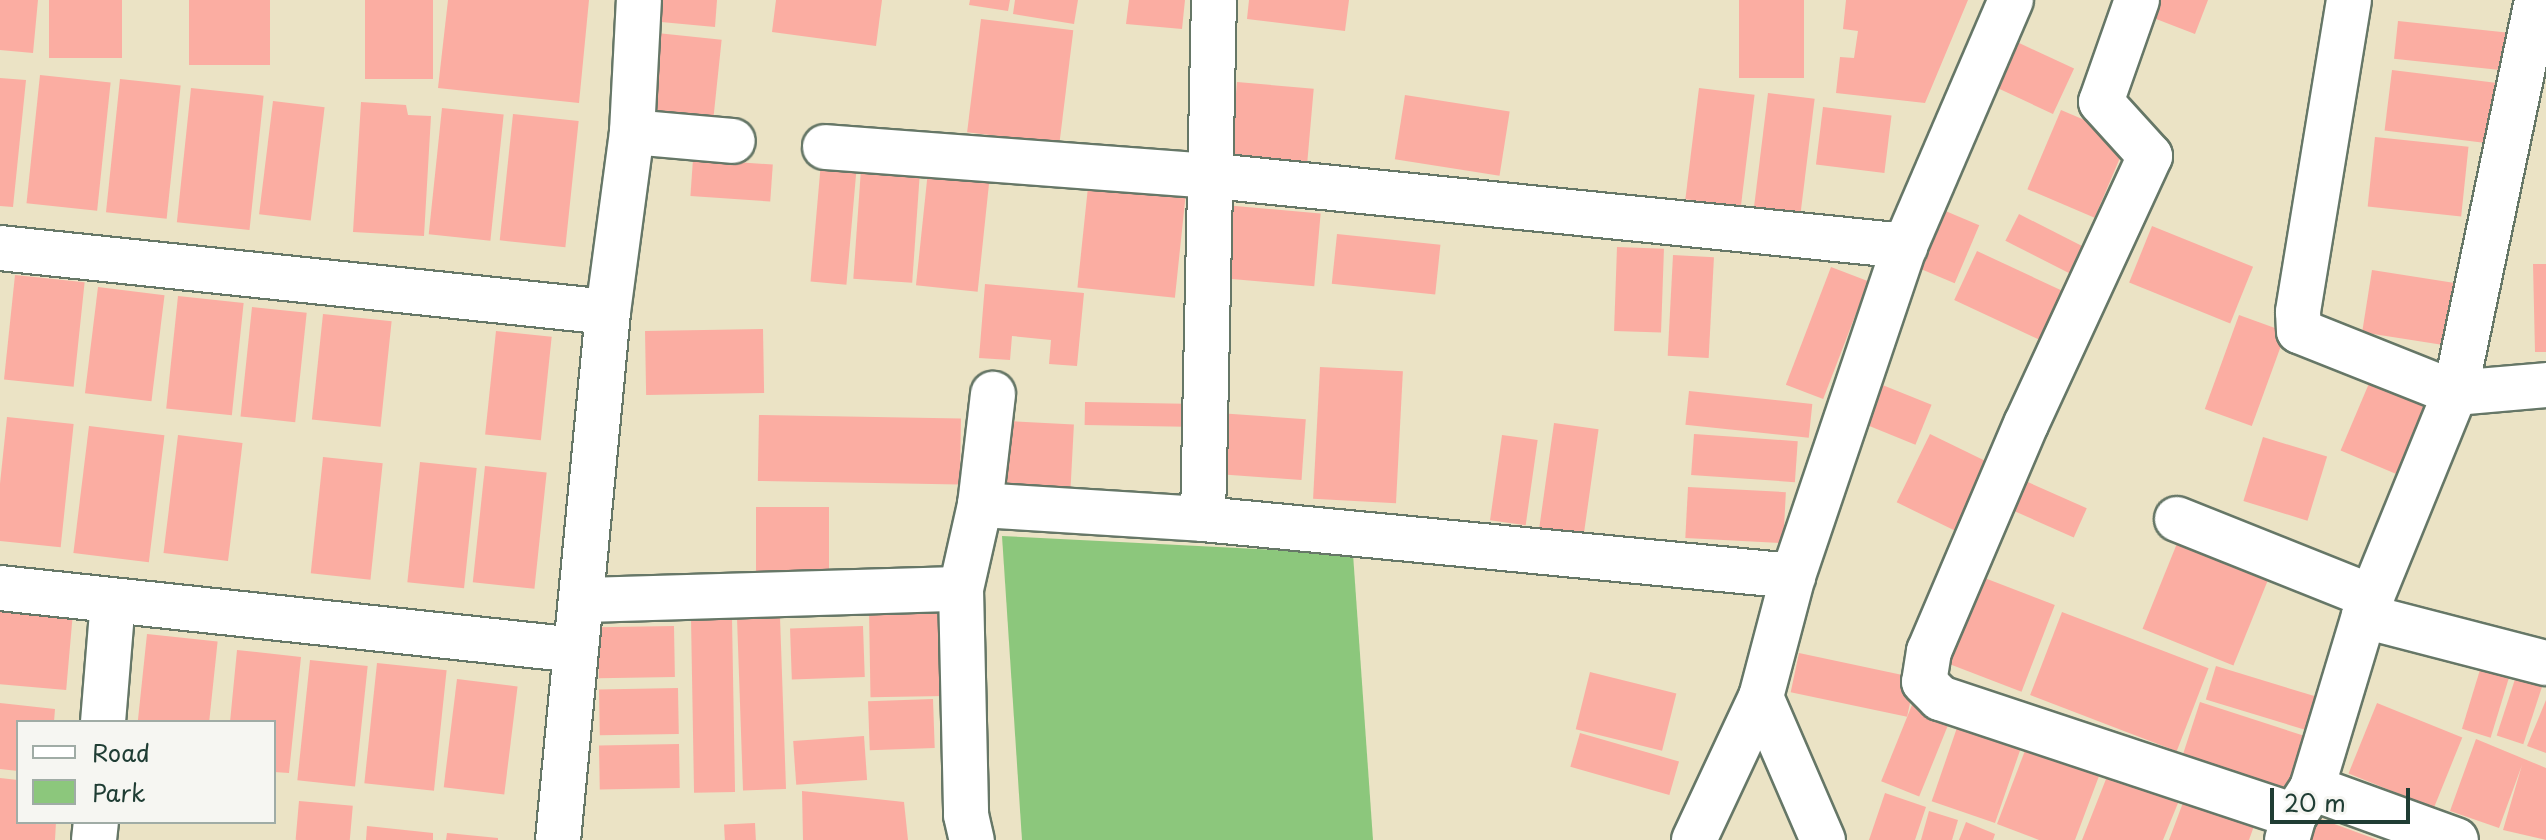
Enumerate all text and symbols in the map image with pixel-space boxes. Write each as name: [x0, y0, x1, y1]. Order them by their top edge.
legend: [16, 720, 276, 824]
text: Road: [92, 734, 150, 770]
scale bar: [2274, 772, 2414, 822]
text: Park: [92, 774, 146, 810]
text: 20 m: [2284, 784, 2346, 820]

